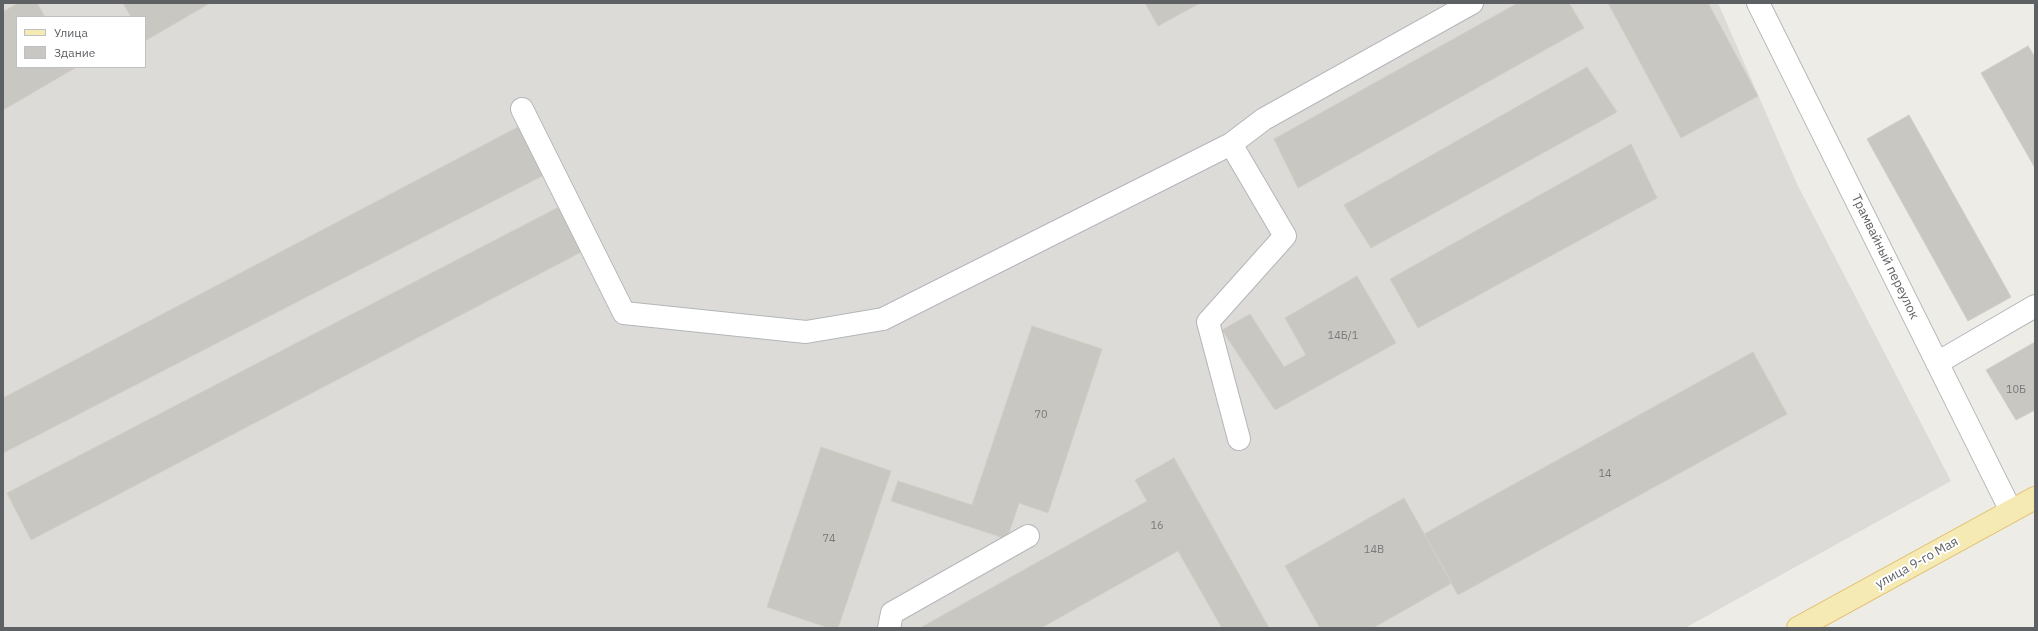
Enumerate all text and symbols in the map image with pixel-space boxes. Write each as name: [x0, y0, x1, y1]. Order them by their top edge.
legend: [16, 16, 146, 68]
text: Улица: [54, 25, 88, 40]
text: Здание: [54, 45, 95, 60]
street label: Трамвайный переулок: [1848, 192, 1922, 322]
house number: 14Б/1: [1328, 329, 1358, 343]
house number: 10Б: [2006, 383, 2026, 397]
house number: 70: [1034, 408, 1048, 422]
house number: 14: [1598, 467, 1612, 481]
house number: 16: [1150, 519, 1164, 533]
house number: 74: [822, 532, 836, 546]
street label: улица 9-го Мая: [1873, 534, 1961, 592]
house number: 14В: [1364, 543, 1384, 557]

